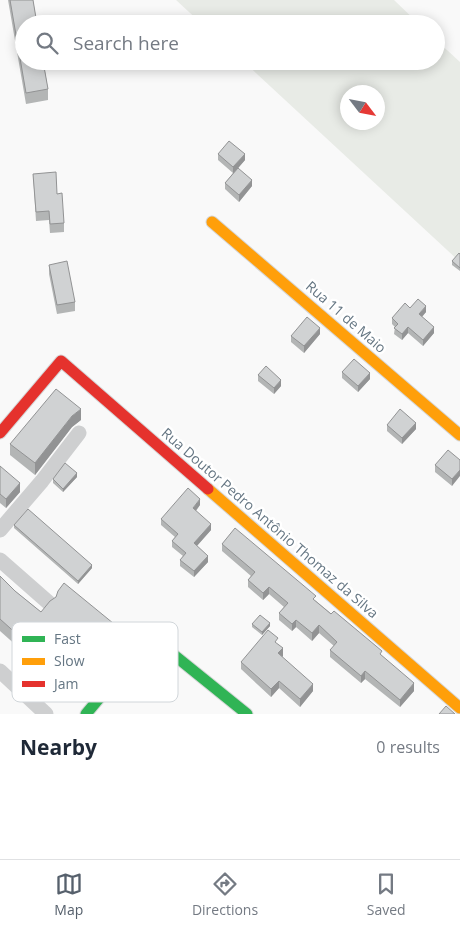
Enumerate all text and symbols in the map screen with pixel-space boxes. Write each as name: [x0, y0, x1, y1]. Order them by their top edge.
search box: [15, 15, 445, 70]
icon: search: [33, 29, 61, 57]
text: Search here: [73, 30, 179, 56]
north arrow: [340, 85, 385, 130]
street label: Rua 11 de Maio: [302, 276, 391, 357]
street label: Rua Doutor Pedro Antônio Thomaz da Silva: [158, 423, 383, 622]
legend: [12, 622, 178, 702]
text: Fast: [54, 629, 81, 648]
text: Slow: [54, 651, 85, 670]
text: Jam: [52, 674, 79, 693]
text: Nearby: [20, 733, 97, 761]
text: 0 results: [376, 736, 440, 758]
tab: Map: [54, 870, 83, 919]
tab: Directions: [192, 870, 258, 919]
tab: Saved: [367, 870, 406, 919]

